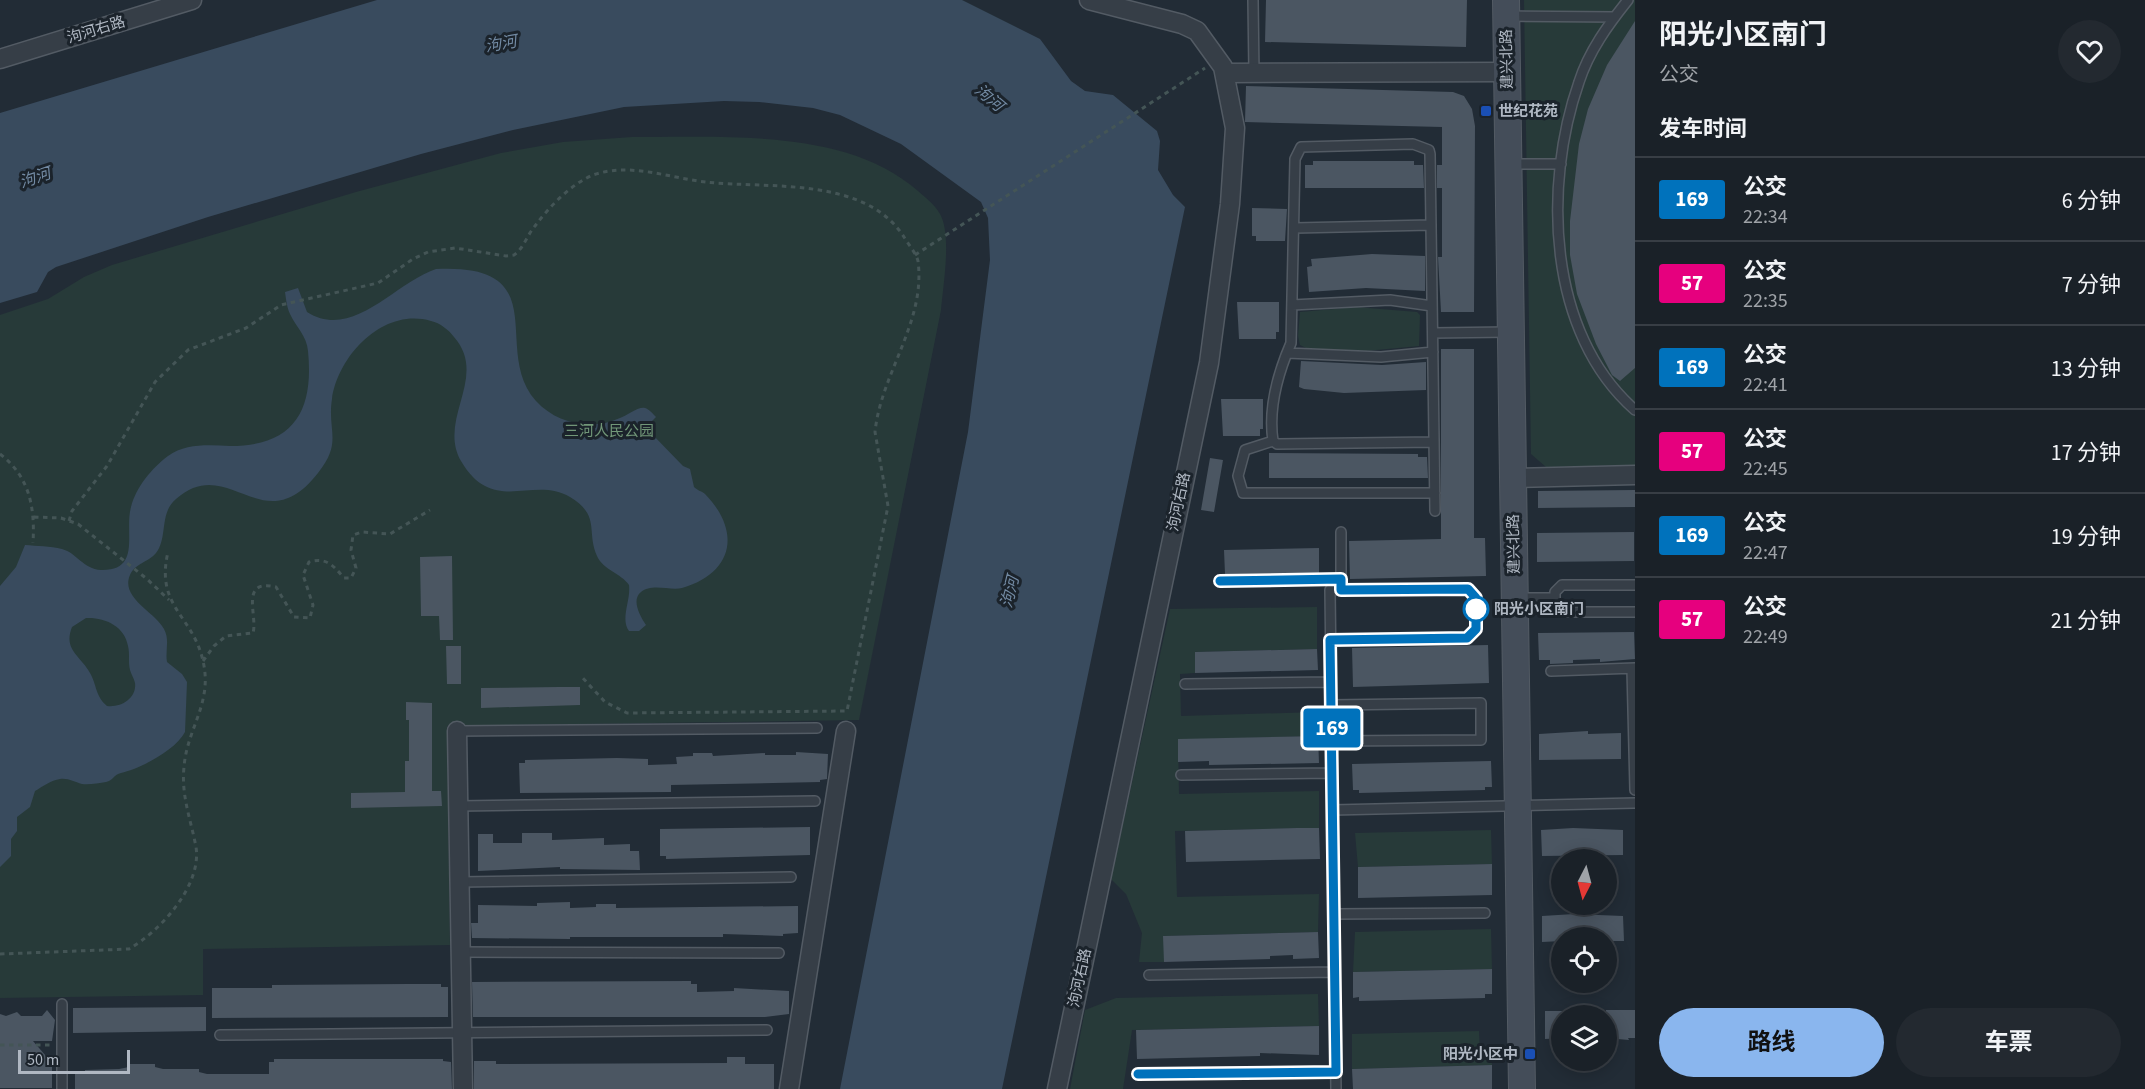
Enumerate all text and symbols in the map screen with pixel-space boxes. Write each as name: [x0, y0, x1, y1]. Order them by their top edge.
street label: 泃河右路: [64, 11, 128, 49]
text: 阳光小区南门: [1659, 15, 1827, 55]
button: heart: [2058, 20, 2121, 83]
street label: 建兴北路: [1496, 29, 1518, 89]
water label: 泃河: [483, 30, 522, 58]
text: 公交: [1659, 61, 1699, 89]
water label: 泃河: [970, 79, 1011, 119]
place label: 世纪花苑: [1498, 101, 1558, 122]
marker: 世纪花苑: [1479, 104, 1493, 118]
text: 发车时间: [1659, 113, 1747, 145]
water label: 泃河: [16, 161, 57, 194]
text: 公交: [1743, 171, 1787, 203]
text: 169: [1675, 184, 1709, 214]
text: 6 分钟: [2062, 185, 2121, 217]
text: 22:34: [1743, 203, 1788, 231]
text: 公交: [1743, 255, 1787, 287]
text: 57: [1681, 268, 1703, 298]
text: 7 分钟: [2062, 269, 2121, 301]
text: 22:35: [1743, 287, 1788, 315]
text: 公交: [1743, 339, 1787, 371]
text: 169: [1675, 352, 1709, 382]
text: 13 分钟: [2051, 353, 2121, 385]
text: 22:41: [1743, 371, 1788, 399]
park label: 三河人民公园: [564, 421, 654, 442]
text: 公交: [1743, 423, 1787, 455]
text: 57: [1681, 436, 1703, 466]
text: 17 分钟: [2051, 437, 2121, 469]
text: 22:45: [1743, 455, 1788, 483]
street label: 泃河右路: [1162, 470, 1196, 534]
text: 公交: [1743, 507, 1787, 539]
street label: 建兴北路: [1503, 514, 1525, 574]
text: 169: [1675, 520, 1709, 550]
text: 19 分钟: [2051, 521, 2121, 553]
text: 22:47: [1743, 539, 1788, 567]
water label: 泃河: [995, 571, 1025, 610]
text: 公交: [1743, 591, 1787, 623]
marker: 阳光小区南门: [1463, 596, 1489, 622]
place label: 阳光小区南门: [1494, 599, 1584, 620]
text: 57: [1681, 604, 1703, 634]
text: 21 分钟: [2051, 605, 2121, 637]
text: 22:49: [1743, 623, 1788, 651]
line badge: 169: [1298, 708, 1366, 748]
text: 169: [1315, 713, 1349, 743]
north arrow: [1551, 849, 1617, 915]
map controls: [1551, 849, 1617, 1071]
button: locate: [1551, 927, 1617, 993]
street label: 泃河右路: [1063, 946, 1097, 1010]
button: layers: [1551, 1005, 1617, 1071]
button: 路线: [1659, 1008, 1884, 1077]
button: 车票: [1896, 1008, 2121, 1077]
place label: 阳光小区中: [1443, 1044, 1518, 1065]
scale bar: [18, 1047, 130, 1074]
marker: 阳光小区中: [1523, 1047, 1537, 1061]
text: 50 m: [27, 1049, 59, 1071]

